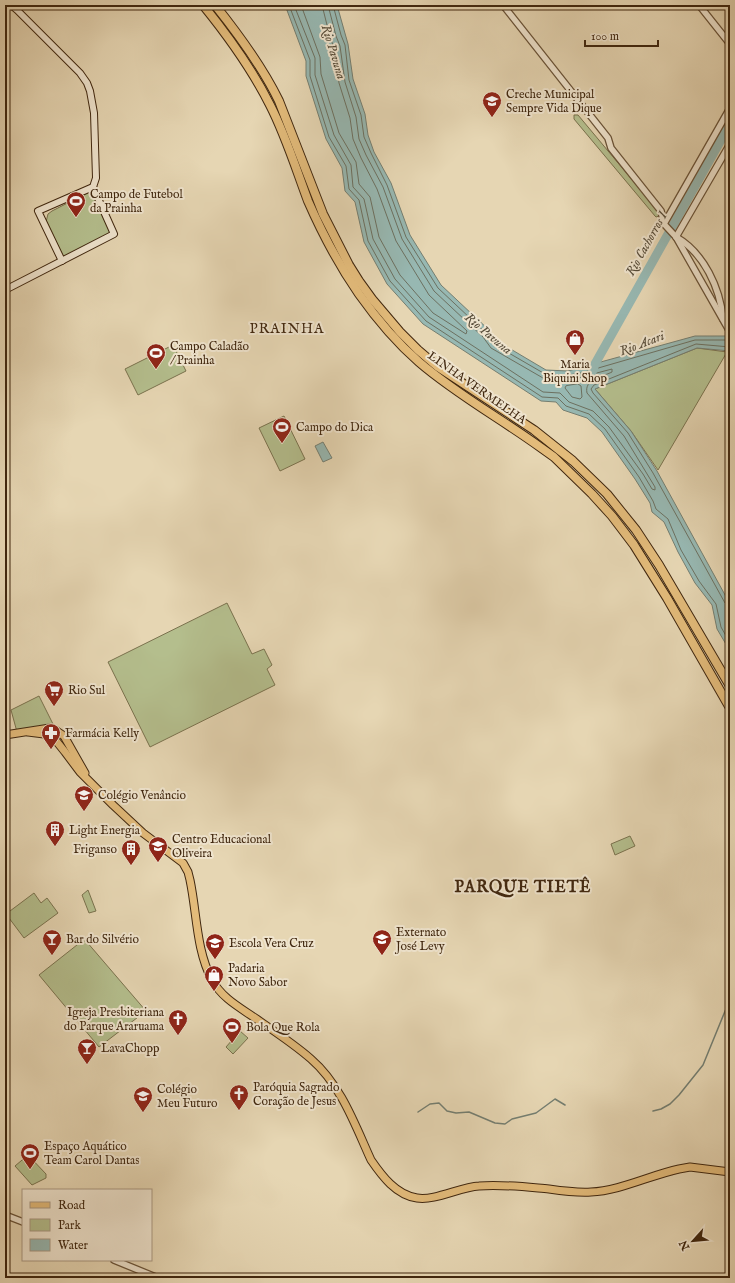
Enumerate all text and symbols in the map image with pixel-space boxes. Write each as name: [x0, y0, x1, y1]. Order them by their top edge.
scale bar: [585, 22, 658, 48]
water label: Rio Pavuna: [317, 23, 349, 82]
text: 100 m: [591, 29, 619, 44]
place label: Creche Municipal Sempre Vida Dique: [506, 87, 602, 117]
school or university icon: Creche Municipal Sempre Vida Dique: [481, 90, 503, 118]
place label: Campo de Futebol da Prainha: [90, 187, 183, 216]
sports icon: Campo de Futebol da Prainha: [65, 190, 87, 218]
water label: Rio Cachorros I: [622, 207, 673, 279]
water label: Rio Pavuna: [461, 309, 515, 359]
district label: PRAINHA: [250, 320, 324, 338]
water label: Rio Acari: [617, 327, 668, 360]
shop icon: Maria Biquini Shop: [564, 328, 586, 356]
place label: Campo Caladão / Prainha: [170, 339, 249, 368]
sports icon: Campo Caladão / Prainha: [145, 342, 167, 370]
street label: LINHA VERMELHA: [425, 348, 530, 428]
place label: Maria Biquini Shop: [543, 357, 608, 387]
sports icon: Campo do Dica: [271, 416, 293, 444]
place label: Campo do Dica: [296, 420, 374, 436]
supermarket icon: Rio Sul: [43, 679, 65, 707]
place label: Rio Sul: [68, 683, 106, 698]
pharmacy icon: Farmácia Kelly: [40, 722, 62, 750]
place label: Farmácia Kelly: [65, 726, 139, 741]
school or university icon: Colégio Venâncio: [73, 784, 95, 812]
place label: Colégio Venâncio: [98, 788, 186, 803]
building icon: Light Energia: [44, 819, 66, 847]
place label: Light Energia: [69, 823, 141, 838]
place label: Centro Educacional Oliveira: [172, 832, 272, 861]
school or university icon: Centro Educacional Oliveira: [147, 835, 169, 863]
building icon: Friganso: [120, 838, 142, 866]
place label: Friganso: [73, 842, 118, 857]
district label: PARQUE TIETÊ: [455, 876, 591, 898]
place label: Externato José Levy: [394, 925, 447, 955]
bar icon: Bar do Silvério: [41, 928, 63, 956]
school or university icon: Externato José Levy: [371, 928, 393, 956]
place label: Bar do Silvério: [66, 932, 139, 947]
school or university icon: Escola Vera Cruz: [204, 932, 226, 960]
place label: Escola Vera Cruz: [229, 936, 314, 951]
place label: Padaria Novo Sabor: [228, 961, 288, 990]
shop icon: Padaria Novo Sabor: [203, 964, 225, 992]
place label: Igreja Presbiteriana do Parque Araruama: [64, 1005, 165, 1035]
church icon: Igreja Presbiteriana do Parque Araruama: [167, 1008, 189, 1036]
sports icon: Bola Que Rola: [221, 1016, 243, 1044]
place label: Bola Que Rola: [246, 1020, 320, 1035]
bar icon: LavaChopp: [76, 1037, 98, 1065]
place label: LavaChopp: [101, 1041, 160, 1057]
place label: Paróquia Sagrado Coração de Jesus: [253, 1080, 340, 1110]
place label: Colégio Meu Futuro: [157, 1082, 218, 1111]
church icon: Paróquia Sagrado Coração de Jesus: [228, 1083, 250, 1111]
school or university icon: Colégio Meu Futuro: [132, 1085, 154, 1113]
place label: Espaço Aquático Team Carol Dantas: [44, 1139, 139, 1168]
sports icon: Espaço Aquático Team Carol Dantas: [19, 1142, 41, 1170]
legend: [22, 1189, 152, 1261]
text: Road: [58, 1198, 86, 1213]
text: Park: [58, 1218, 81, 1233]
north arrow: [673, 1221, 713, 1261]
text: N: [676, 1237, 694, 1253]
text: Water: [58, 1238, 89, 1253]

